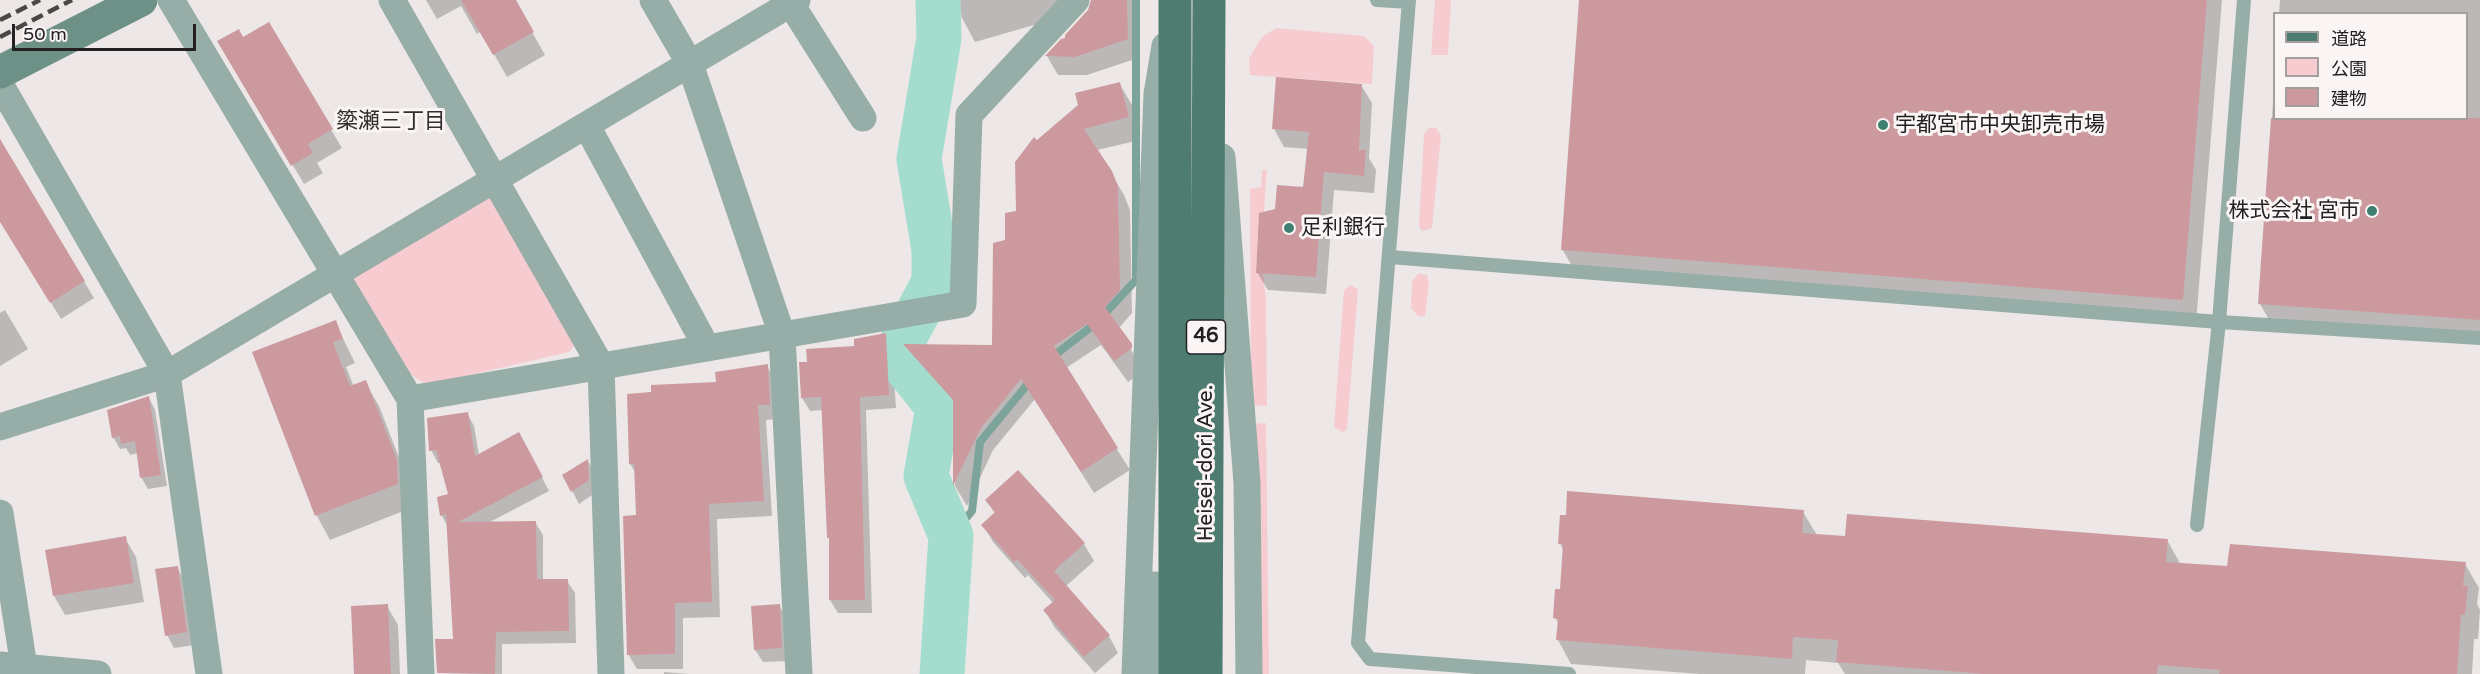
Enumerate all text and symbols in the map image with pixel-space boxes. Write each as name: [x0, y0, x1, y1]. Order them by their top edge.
scale bar: [15, 12, 200, 50]
legend: [2273, 12, 2468, 120]
text: 50 m: [23, 23, 67, 45]
text: 道路: [2331, 28, 2367, 50]
text: 公園: [2331, 58, 2367, 80]
text: 建物: [2331, 88, 2367, 110]
district label: 簗瀬三丁目: [336, 109, 446, 135]
place label: 宇都宮市中央卸売市場: [1895, 112, 2105, 138]
marker: 宇都宮市中央卸売市場: [1876, 118, 1890, 132]
place label: 株式会社 宮市: [2229, 198, 2360, 224]
marker: 株式会社 宮市: [2365, 204, 2379, 218]
place label: 足利銀行: [1301, 215, 1385, 241]
marker: 足利銀行: [1282, 221, 1296, 235]
road number: 46: [1186, 320, 1226, 354]
street label: Heisei-dori Ave.: [1193, 385, 1219, 541]

